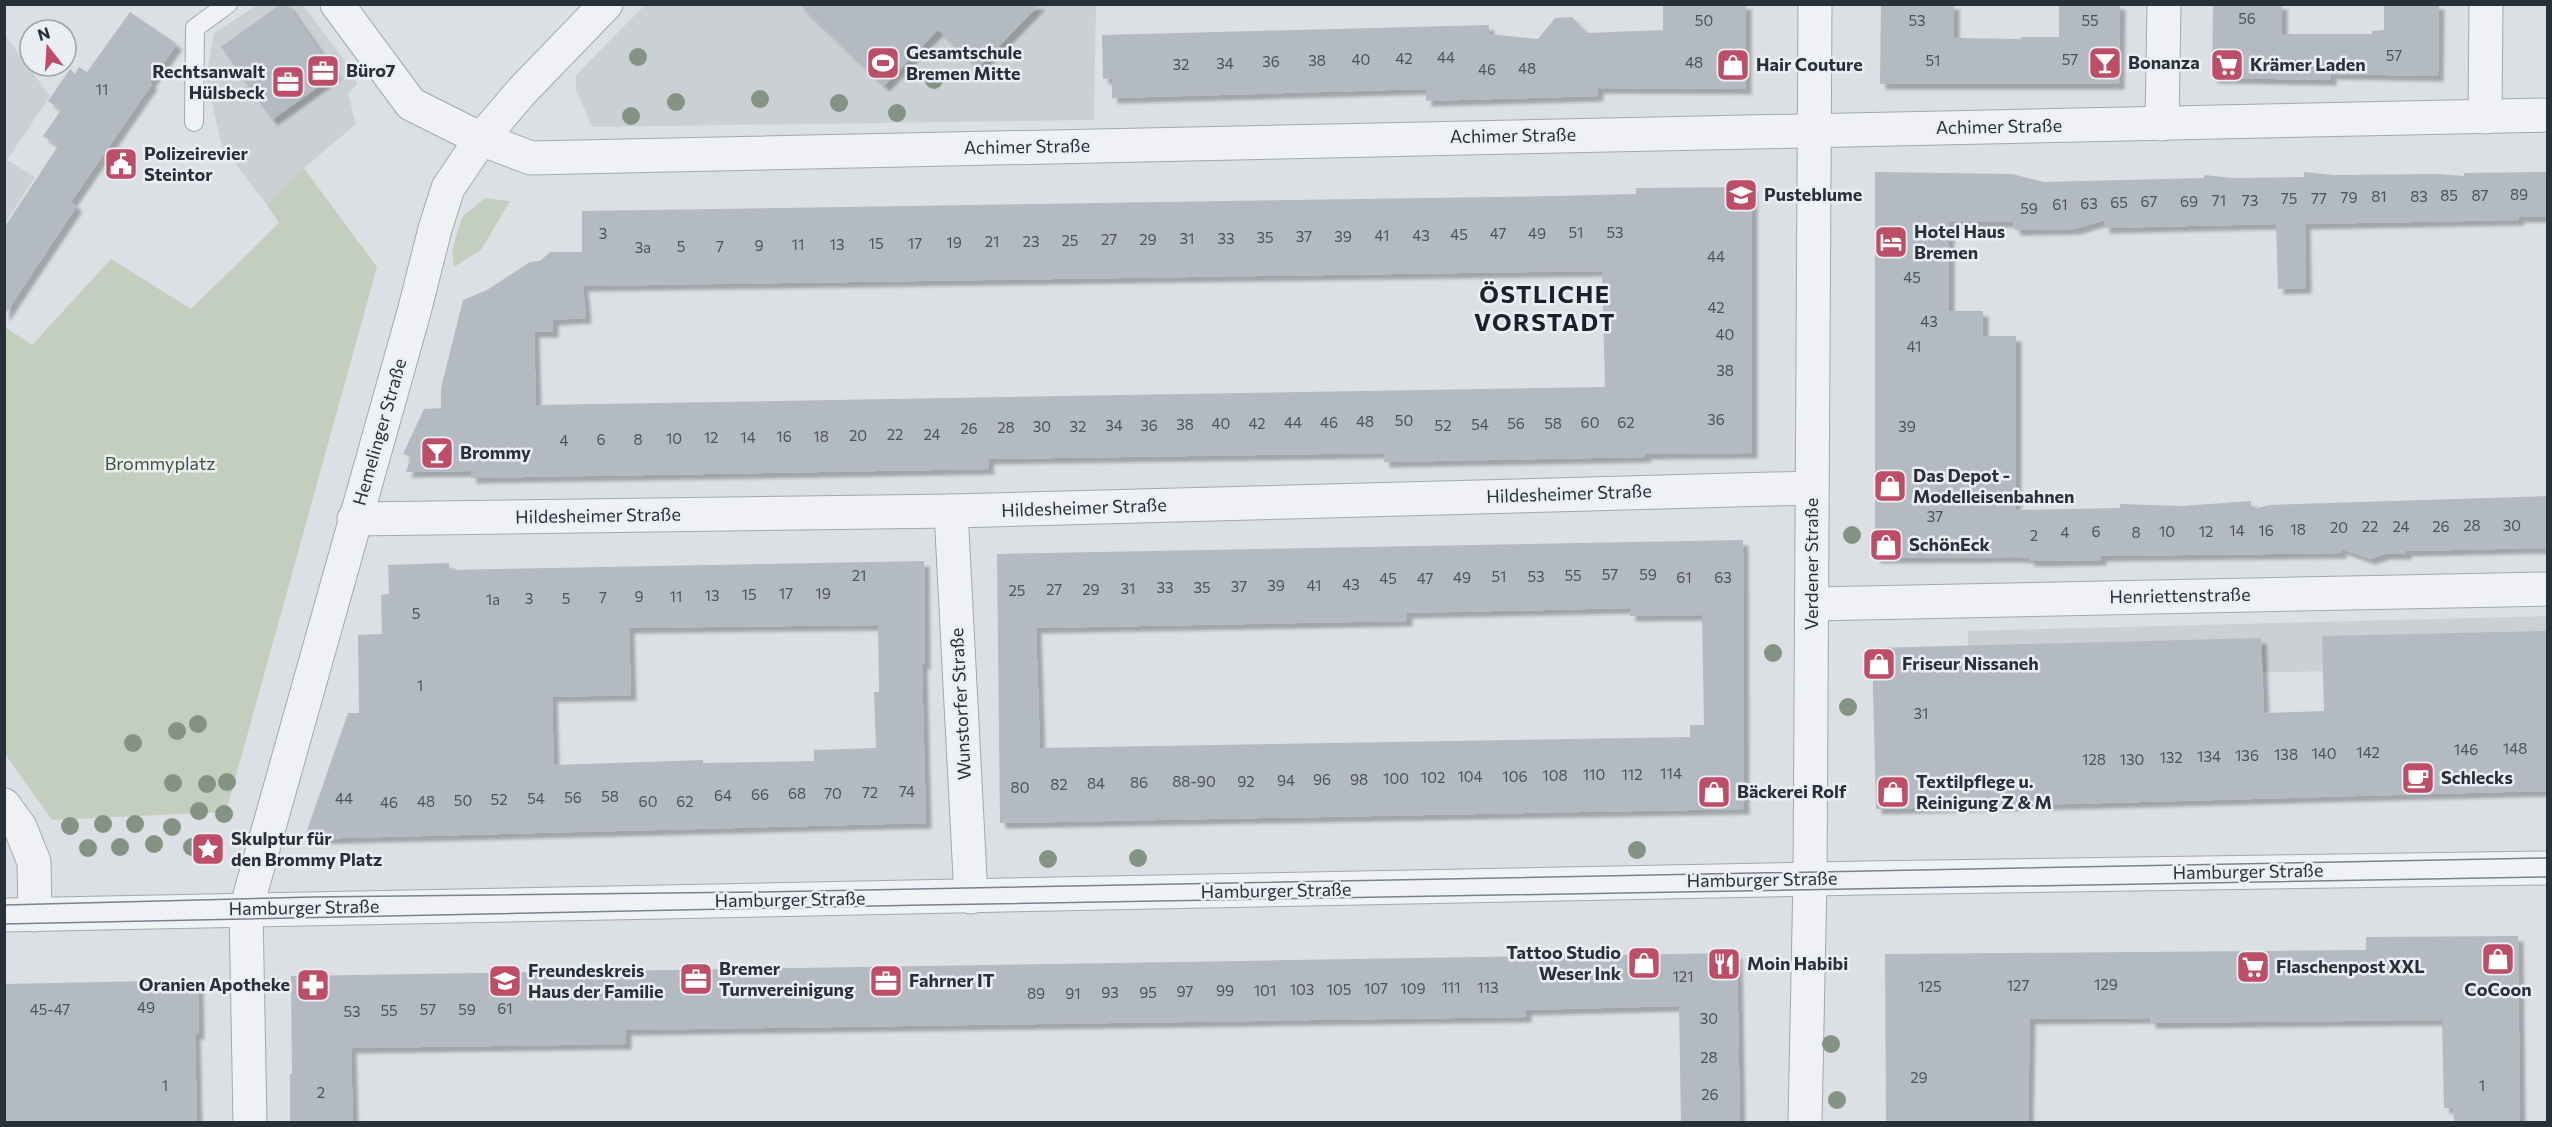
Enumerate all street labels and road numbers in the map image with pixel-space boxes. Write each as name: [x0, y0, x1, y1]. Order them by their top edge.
street label: Achimer Straße: [1936, 114, 2062, 138]
street label: Achimer Straße: [1450, 123, 1576, 147]
street label: Achimer Straße: [964, 134, 1090, 158]
street label: Hemelinger Straße: [348, 356, 411, 508]
street label: Hildesheimer Straße: [1486, 479, 1652, 507]
street label: Hildesheimer Straße: [1001, 493, 1167, 521]
street label: Verdener Straße: [1800, 498, 1822, 630]
street label: Hildesheimer Straße: [515, 503, 681, 527]
street label: Henriettenstraße: [2109, 583, 2251, 607]
street label: Wunstorfer Straße: [945, 627, 975, 781]
street label: Hamburger Straße: [2172, 859, 2324, 883]
street label: Hamburger Straße: [1686, 867, 1838, 891]
street label: Hamburger Straße: [1200, 878, 1352, 902]
street label: Hamburger Straße: [714, 887, 866, 911]
street label: Hamburger Straße: [228, 895, 380, 919]

